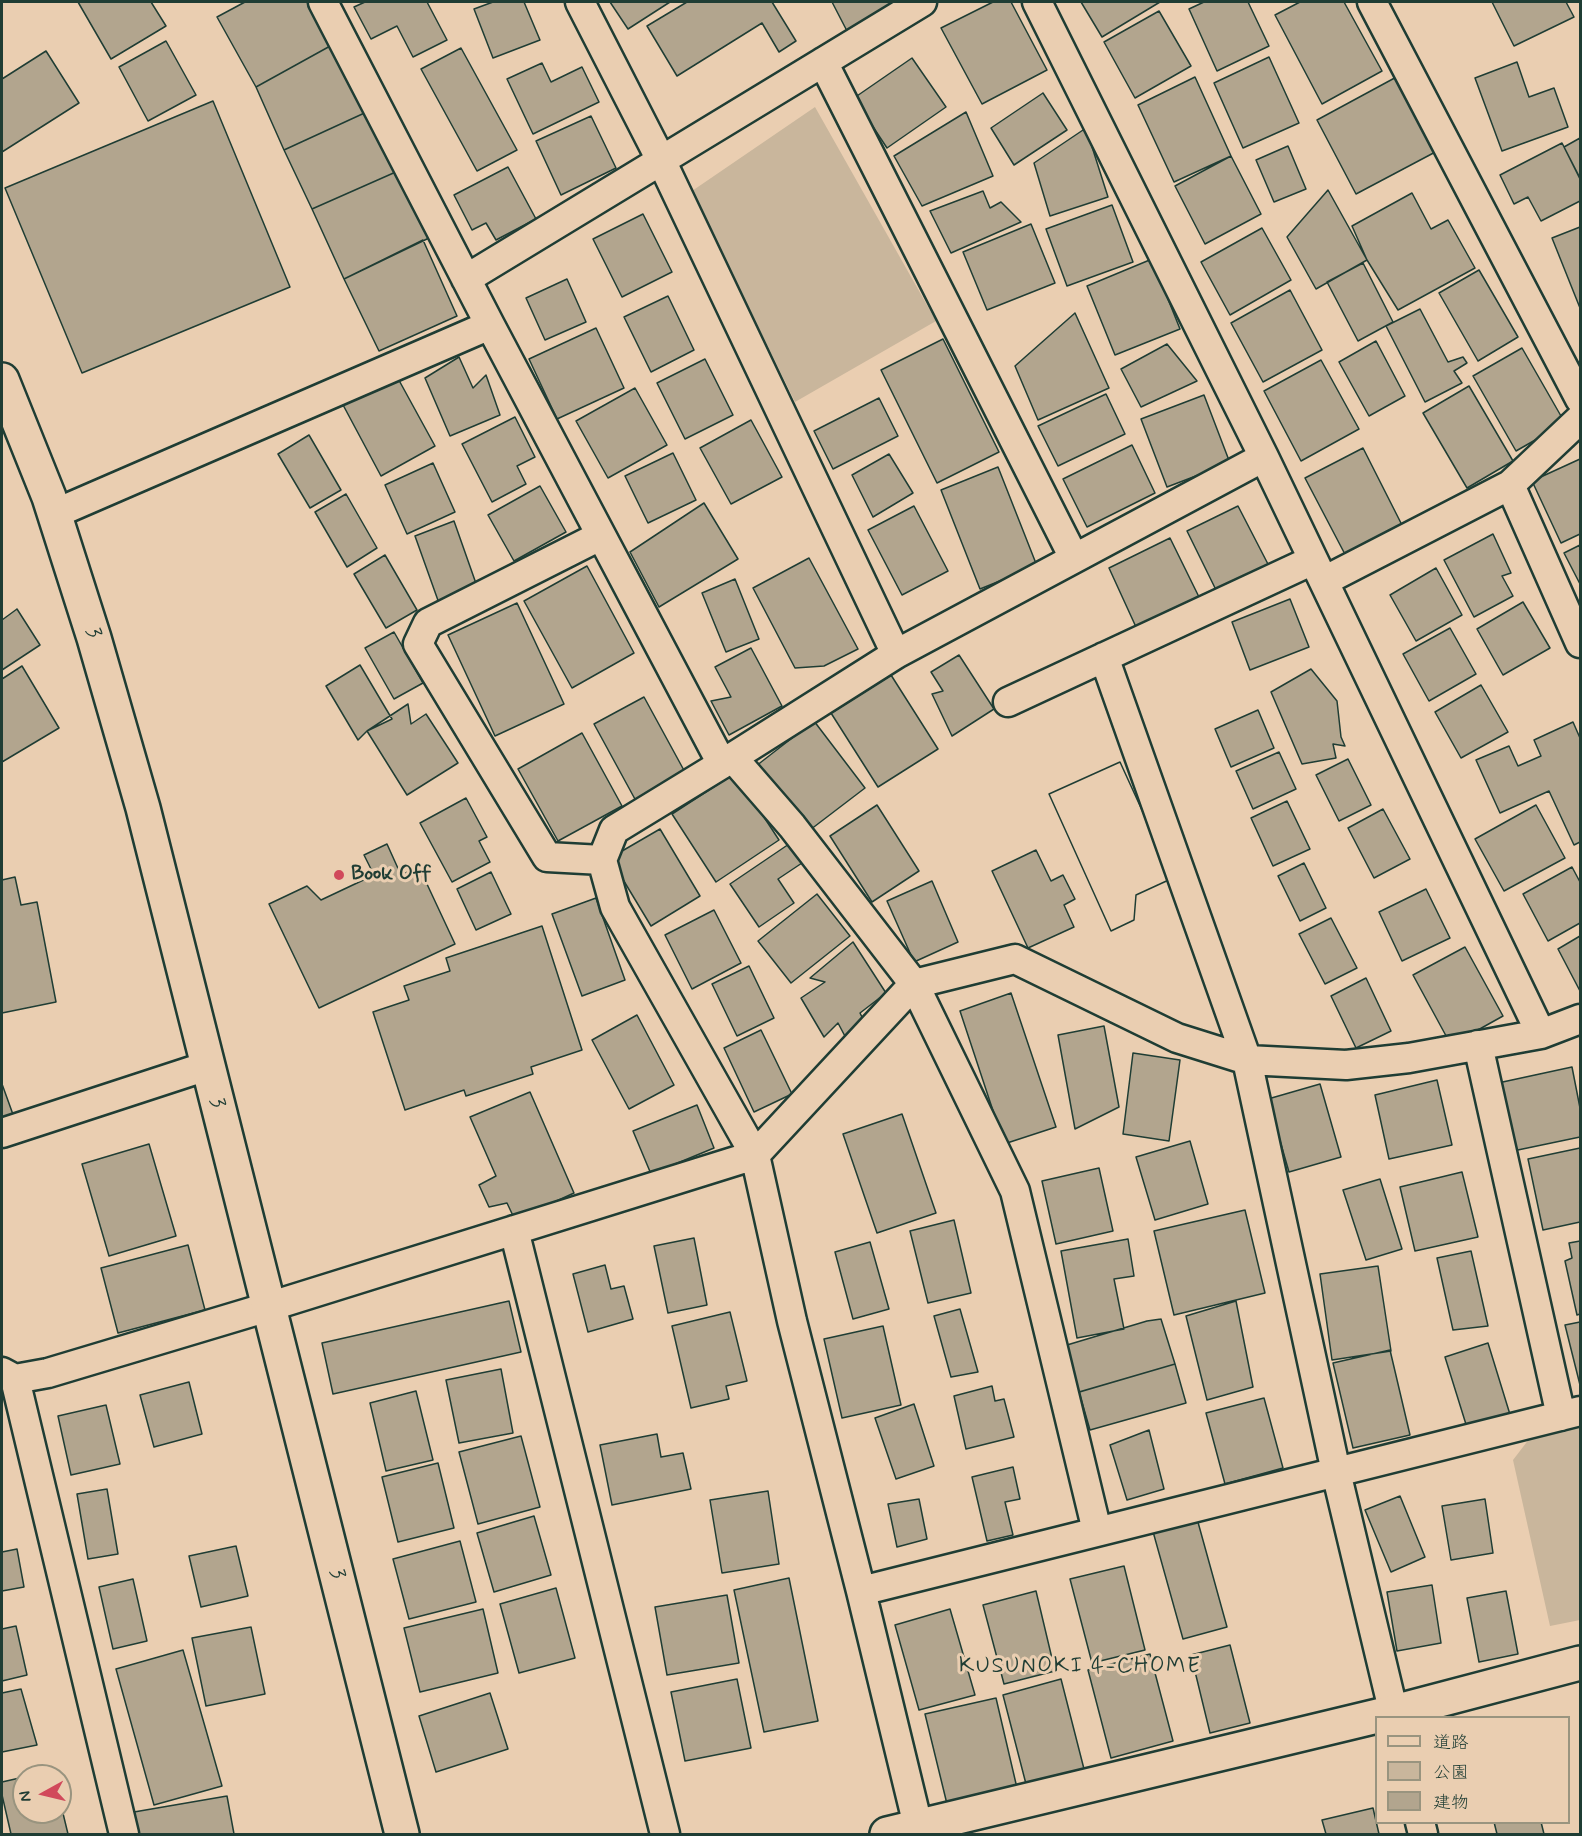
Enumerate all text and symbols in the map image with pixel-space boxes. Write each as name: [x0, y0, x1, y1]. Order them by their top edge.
street label: 3: [79, 625, 105, 641]
place label: Book Off: [351, 862, 431, 888]
marker: Book Off: [332, 868, 346, 882]
street label: 3: [203, 1095, 229, 1111]
street label: 3: [323, 1566, 349, 1582]
district label: KUSUNOKI 4-CHOME: [961, 1654, 1199, 1680]
legend: [1375, 1716, 1570, 1824]
text: 道路: [1433, 1731, 1469, 1755]
text: 公園: [1433, 1761, 1469, 1785]
north arrow: [12, 1764, 72, 1824]
text: N: [15, 1790, 37, 1803]
text: 建物: [1433, 1791, 1469, 1815]

